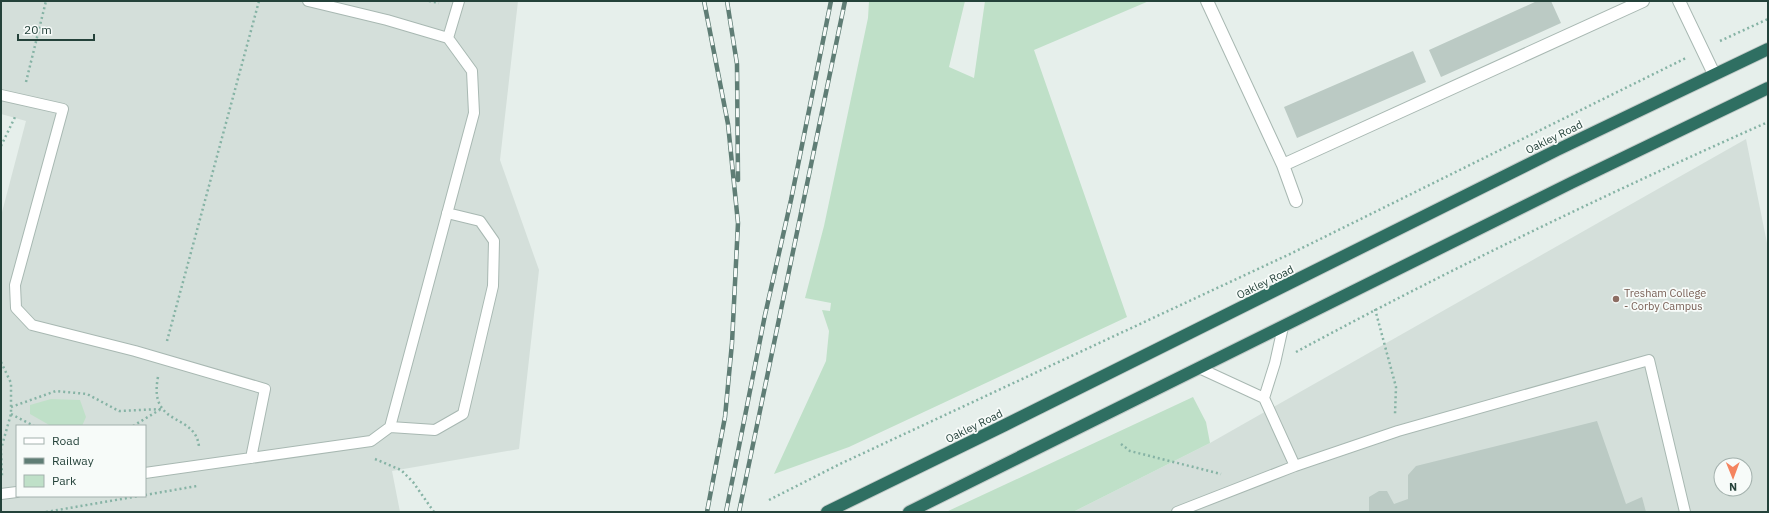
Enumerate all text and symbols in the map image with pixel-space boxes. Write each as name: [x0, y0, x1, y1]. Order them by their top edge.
scale bar: [18, 16, 94, 42]
text: 20 m: [24, 22, 52, 37]
street label: Oakley Road: [1523, 117, 1585, 157]
street label: Oakley Road: [1234, 262, 1296, 302]
place label: Tresham College - Corby Campus: [1624, 286, 1706, 313]
marker: Tresham College - Corby Campus: [1611, 294, 1621, 304]
street label: Oakley Road: [943, 406, 1005, 446]
legend: [16, 425, 146, 497]
text: Road: [52, 433, 80, 448]
text: Railway: [52, 453, 94, 468]
north arrow: [1713, 457, 1753, 497]
text: Park: [52, 473, 77, 488]
text: N: [1729, 480, 1737, 494]

